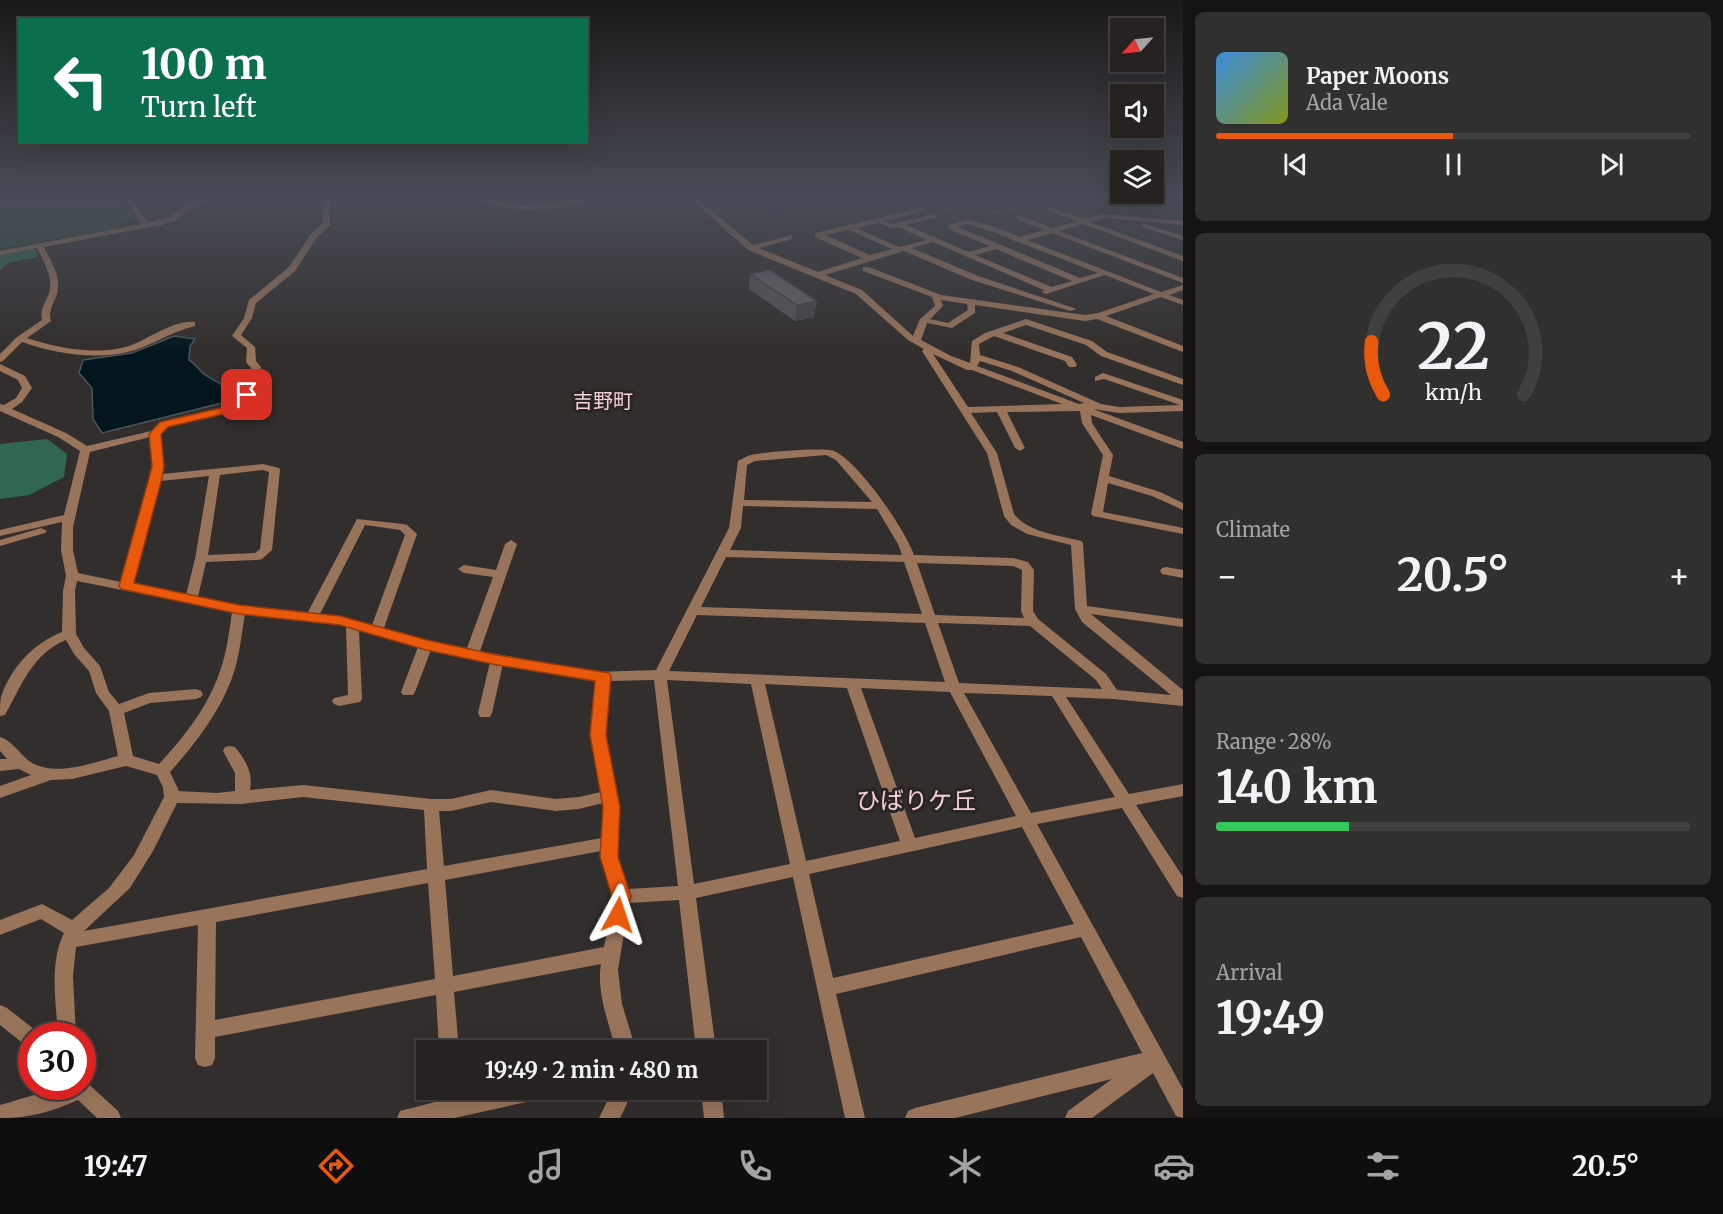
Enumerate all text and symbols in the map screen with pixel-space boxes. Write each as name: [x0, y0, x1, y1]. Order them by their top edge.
north arrow: [1110, 18, 1164, 72]
map controls: [1110, 18, 1164, 204]
text: 100 m: [141, 38, 267, 90]
icon: left: [42, 42, 120, 120]
text: Paper Moons: [1306, 62, 1449, 90]
button: sound: [1110, 84, 1164, 138]
text: Turn left: [141, 90, 256, 124]
text: Ada Vale: [1306, 90, 1387, 115]
icon: previous: [1279, 148, 1312, 181]
icon: pause: [1437, 148, 1470, 181]
icon: next: [1595, 148, 1628, 181]
button: layers: [1110, 150, 1164, 204]
text: 22: [1417, 308, 1489, 386]
pin: [221, 369, 272, 420]
icon: arrive: [230, 378, 263, 411]
text: km/h: [1425, 379, 1481, 406]
district label: 吉野町: [573, 388, 633, 413]
text: Climate: [1216, 517, 1290, 542]
text: 20.5°: [1397, 547, 1509, 603]
text: −: [1216, 556, 1238, 597]
text: +: [1668, 556, 1690, 597]
text: Range · 28%: [1216, 729, 1332, 754]
text: 140 km: [1216, 759, 1377, 815]
district label: ひばりケ丘: [856, 785, 976, 816]
position arrow: [586, 883, 650, 947]
text: Arrival: [1216, 960, 1283, 985]
text: 19:49: [1216, 990, 1325, 1046]
speed limit sign: 30: [18, 1022, 96, 1100]
text: 19:49 · 2 min · 480 m: [485, 1056, 698, 1084]
icon: directions: [315, 1145, 357, 1187]
icon: music: [525, 1145, 567, 1187]
icon: phone: [734, 1145, 776, 1187]
icon: climate: [944, 1145, 986, 1187]
icon: car: [1153, 1145, 1195, 1187]
icon: filters: [1362, 1145, 1404, 1187]
text: 19:47: [84, 1149, 148, 1183]
text: 20.5°: [1572, 1149, 1639, 1183]

